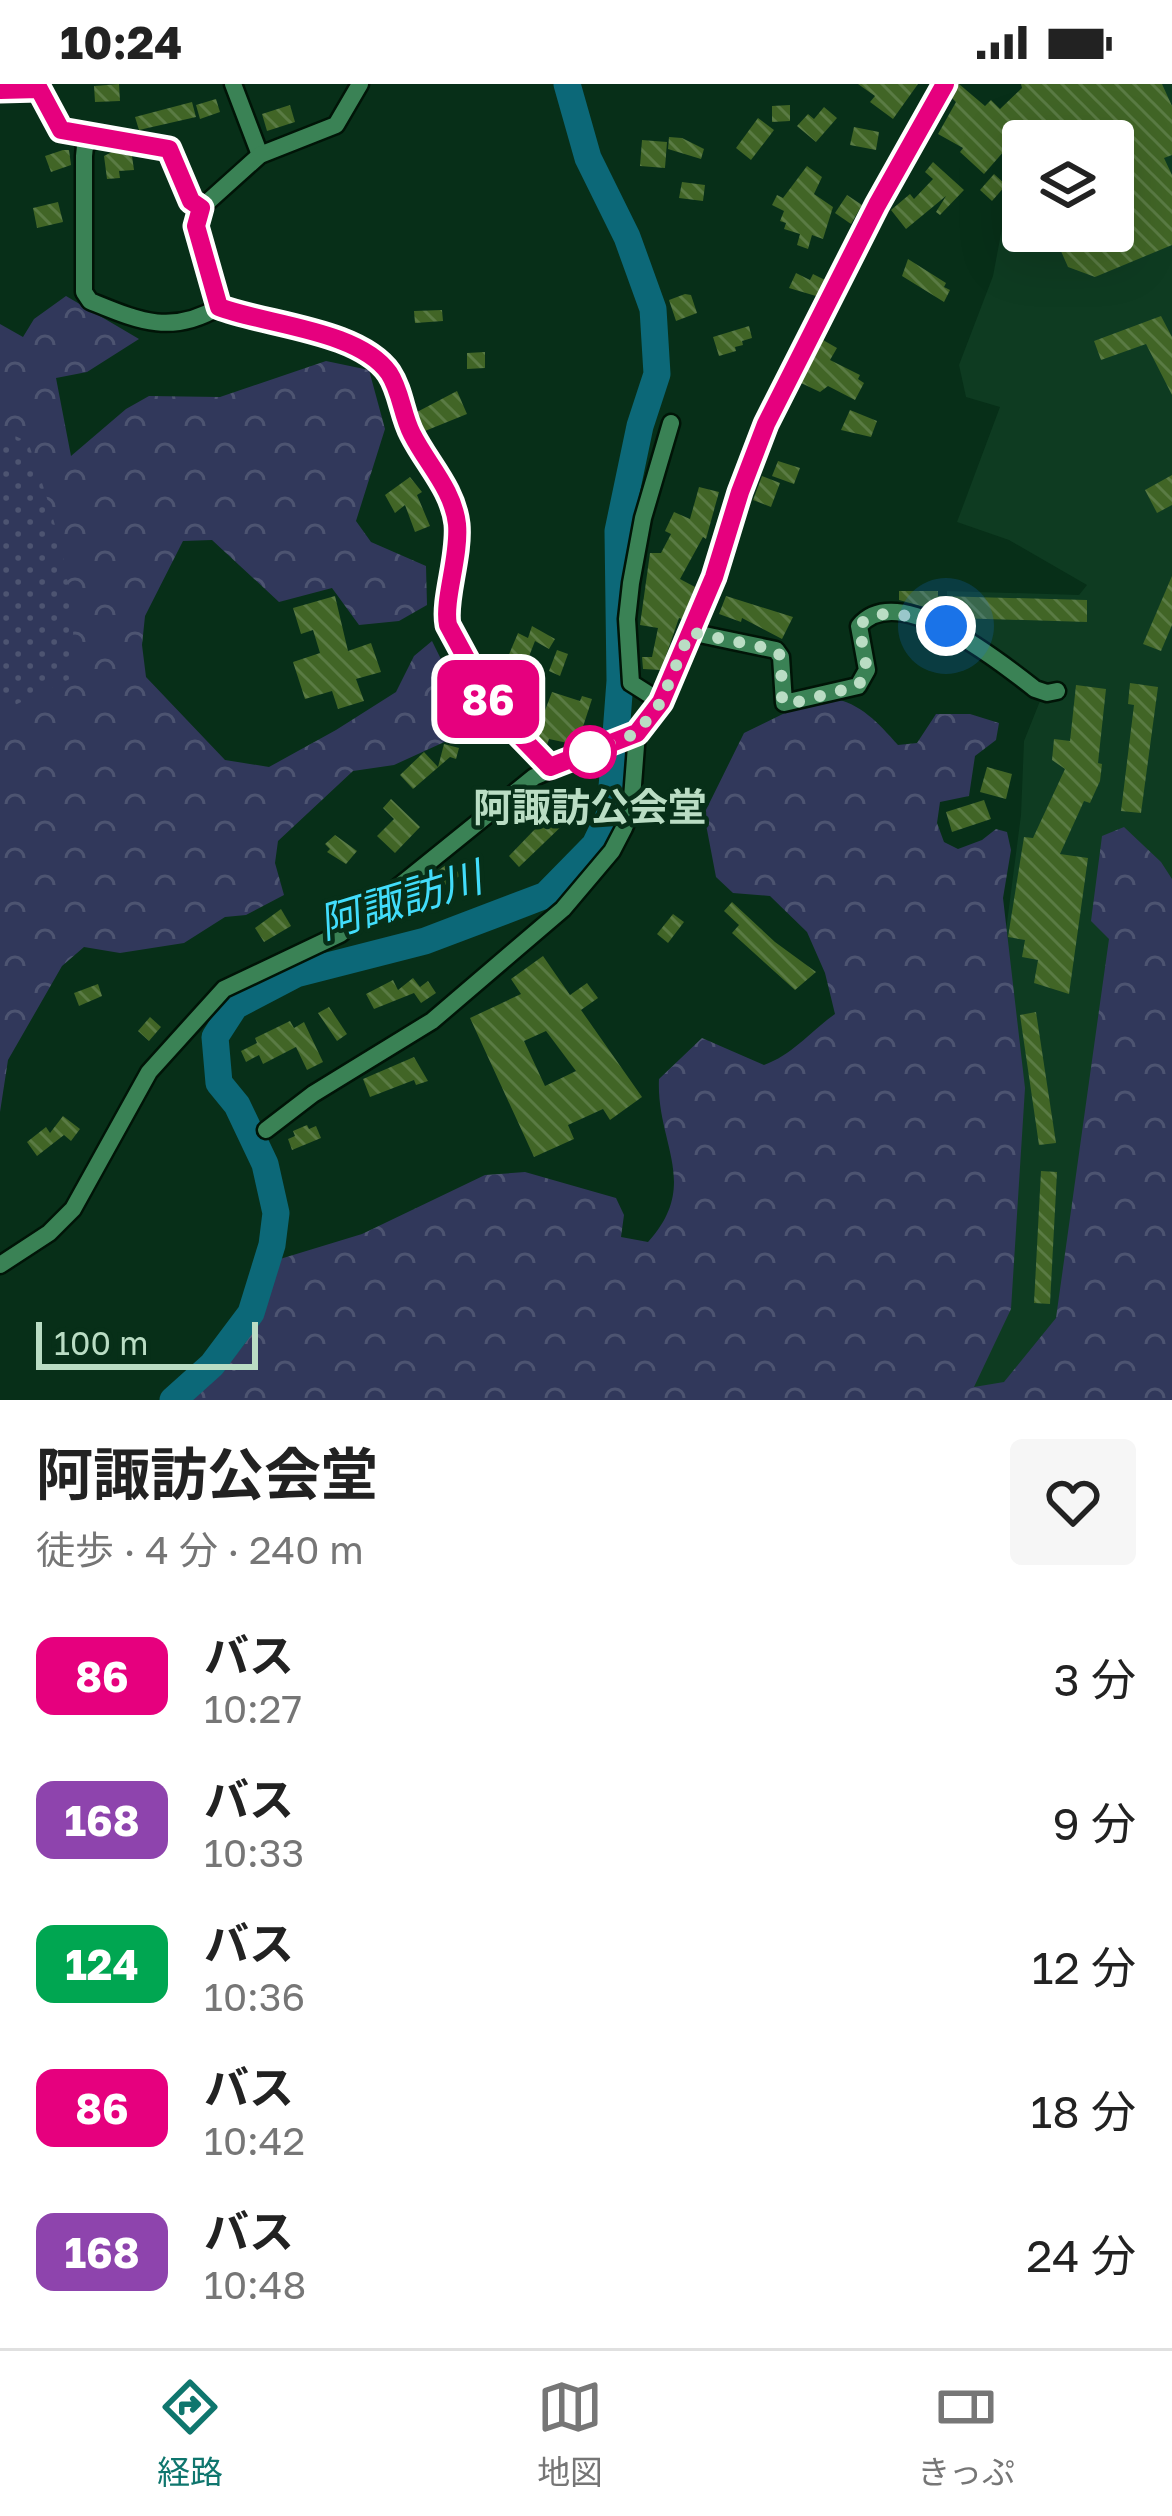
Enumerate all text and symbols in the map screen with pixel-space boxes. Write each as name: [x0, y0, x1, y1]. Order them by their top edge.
text: 10:24: [60, 15, 182, 69]
map controls: [1002, 120, 1134, 252]
button: layers: [1002, 120, 1134, 252]
your location: [916, 596, 976, 656]
line badge: 86: [434, 660, 542, 738]
text: 86: [461, 674, 515, 724]
marker: 阿諏訪公会堂: [565, 727, 615, 777]
place label: 阿諏訪公会堂: [473, 783, 707, 830]
water label: 阿諏訪川: [312, 849, 491, 947]
scale bar: [36, 1316, 258, 1369]
text: 100 m: [54, 1323, 148, 1362]
text: 阿諏訪公会堂: [36, 1439, 378, 1508]
button: heart: [1010, 1439, 1136, 1565]
text: 徒歩 · 4 分 · 240 m: [36, 1526, 364, 1573]
text: バス: [204, 1628, 294, 1682]
text: 86: [75, 1651, 129, 1701]
text: 3 分: [1053, 1652, 1136, 1706]
text: 10:27: [204, 1685, 302, 1732]
text: バス: [204, 1772, 294, 1826]
text: 168: [64, 1795, 140, 1845]
text: 9 分: [1053, 1796, 1136, 1850]
text: 10:33: [204, 1829, 304, 1876]
text: バス: [204, 1916, 294, 1970]
text: 124: [65, 1939, 139, 1989]
text: 12 分: [1032, 1940, 1136, 1994]
text: 10:36: [204, 1973, 305, 2020]
text: バス: [204, 2060, 294, 2114]
text: 86: [75, 2083, 129, 2133]
text: 18 分: [1030, 2084, 1136, 2138]
text: 10:42: [204, 2117, 305, 2164]
text: バス: [204, 2204, 294, 2258]
text: 168: [64, 2227, 140, 2277]
text: 24 分: [1026, 2228, 1136, 2282]
text: 10:48: [204, 2261, 306, 2308]
tab: 経路: [157, 2374, 223, 2494]
tab: 地図: [537, 2374, 603, 2494]
tab: きっぷ: [917, 2374, 1015, 2494]

